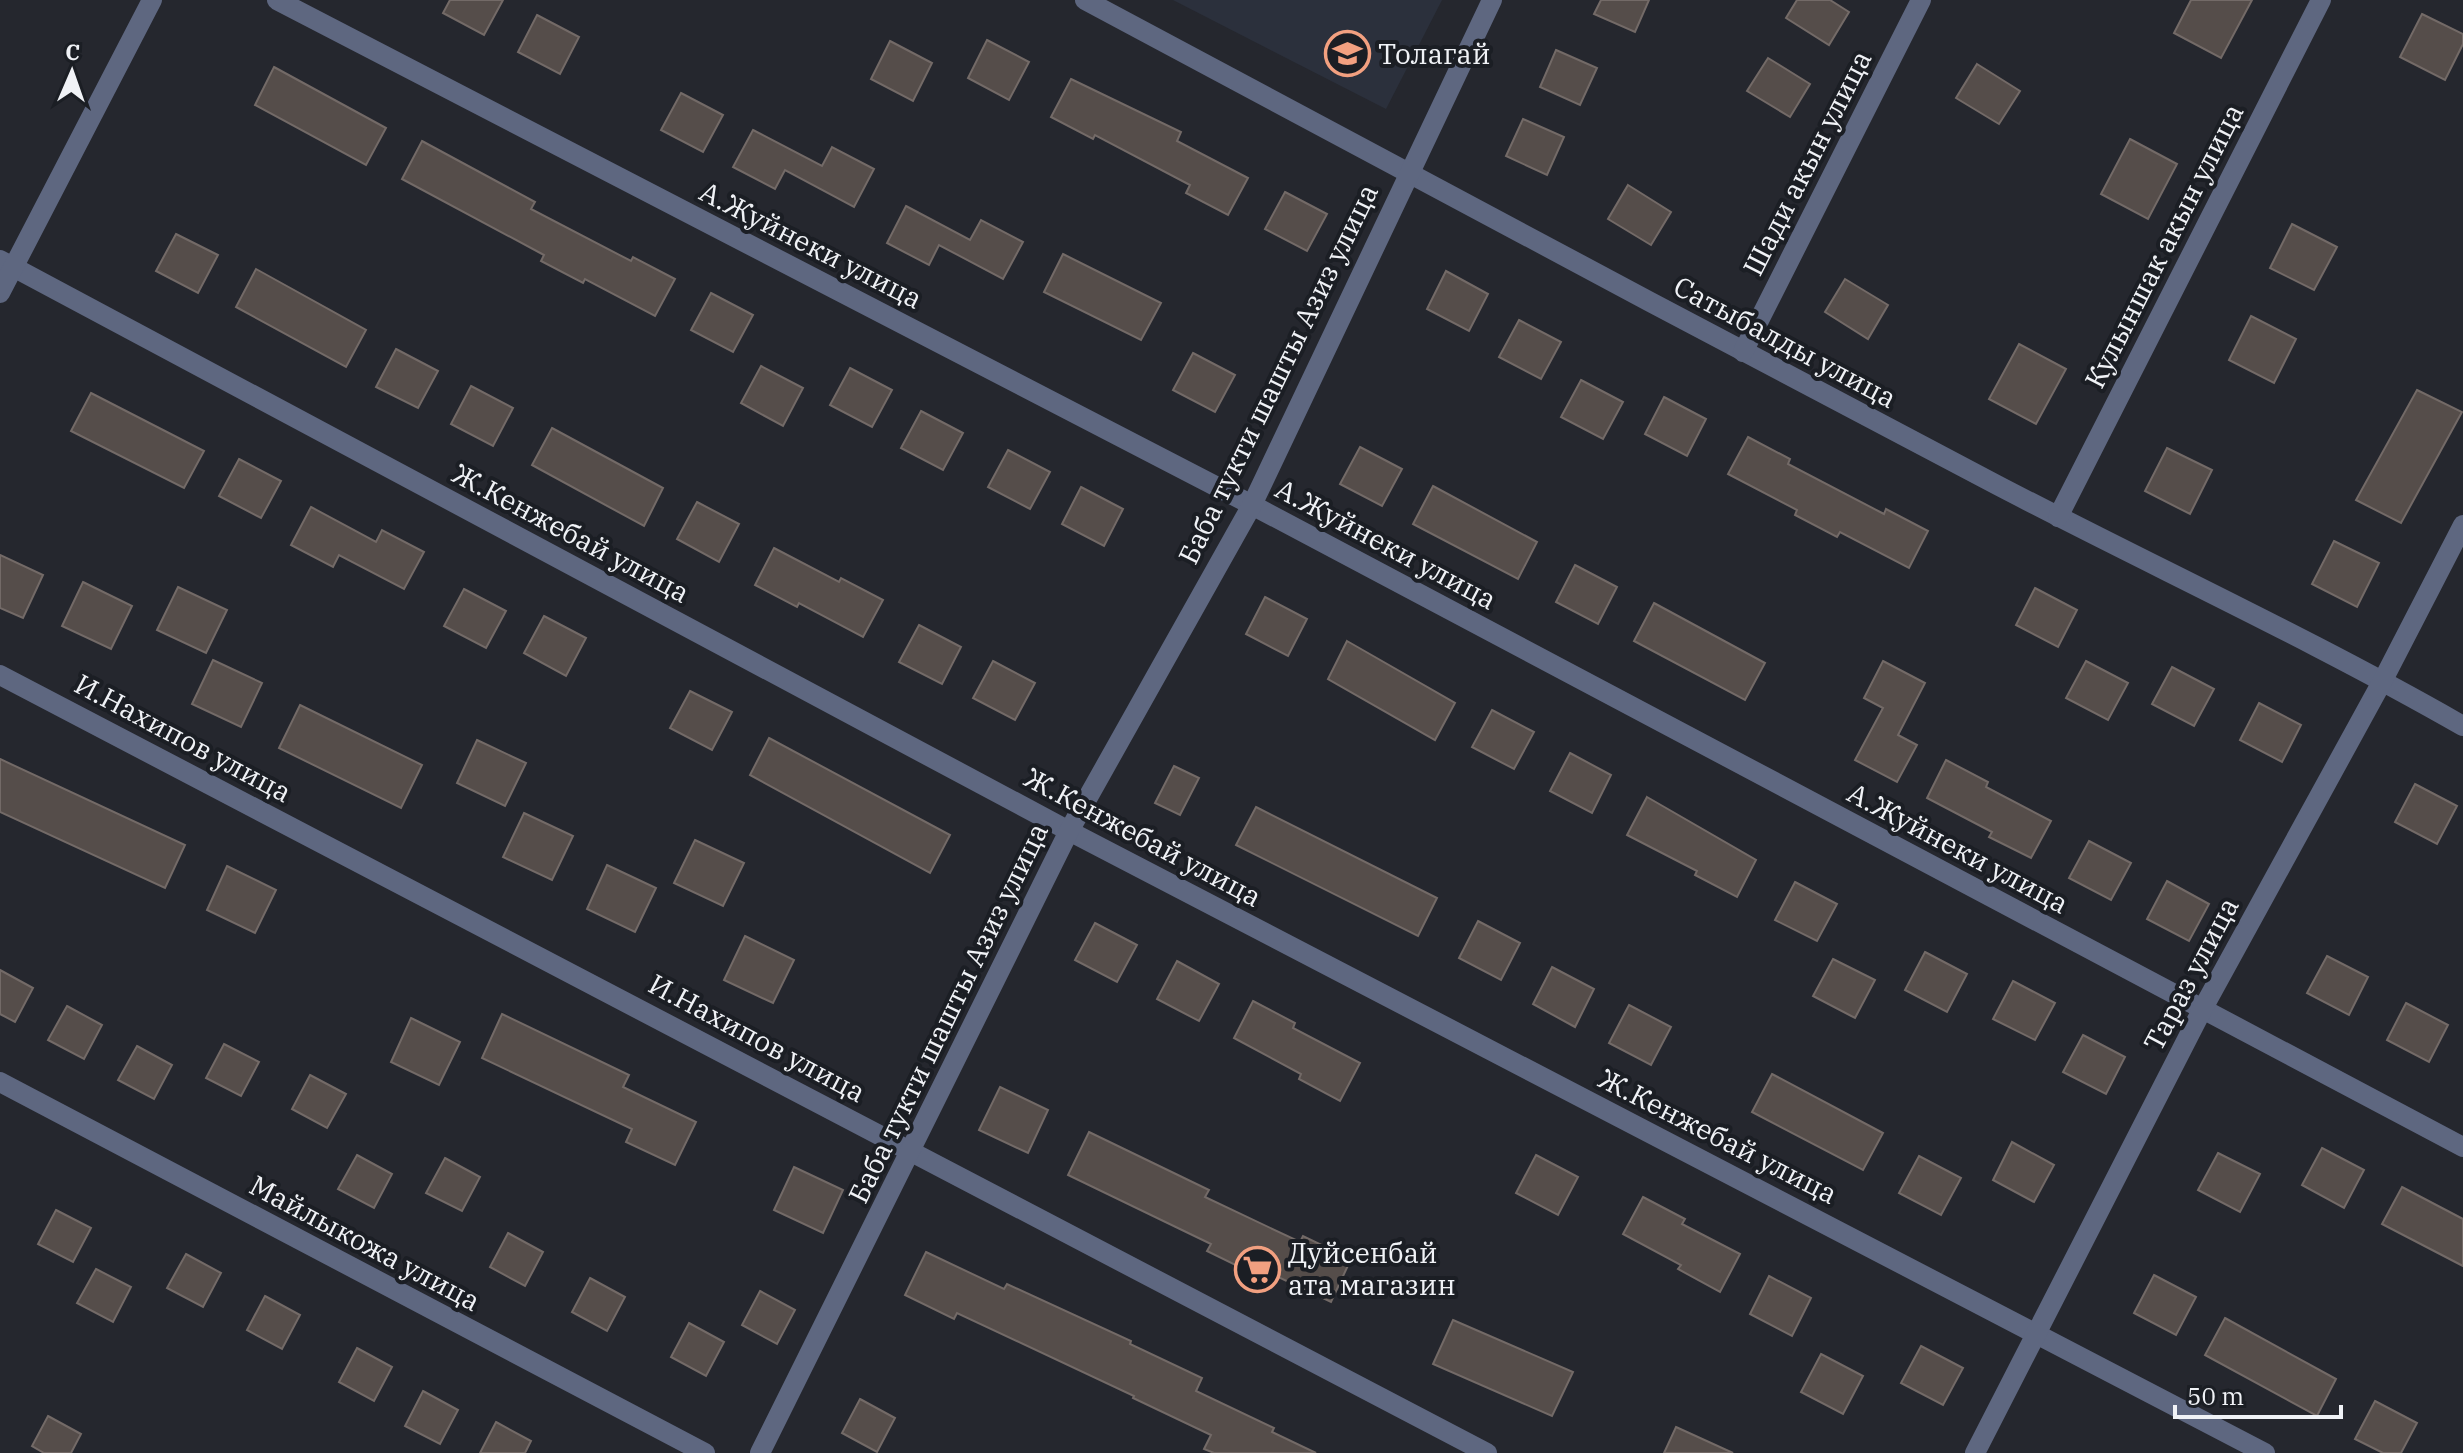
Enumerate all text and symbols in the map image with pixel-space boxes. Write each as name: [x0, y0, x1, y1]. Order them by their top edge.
school or university icon: Толагай: [1323, 30, 1371, 78]
north arrow: [32, 32, 112, 112]
place label: Толагай: [1378, 35, 1490, 72]
text: С: [65, 37, 81, 66]
street label: Шади акын улица: [1734, 44, 1879, 282]
street label: Кулыншак акын улица: [2076, 97, 2251, 394]
street label: А.Жуйнеки улица: [694, 172, 929, 317]
street label: Баба тукти шашты Азиз улица: [1169, 178, 1386, 570]
street label: Сатыбалды улица: [1667, 267, 1903, 416]
street label: Ж.Кенжебай улица: [446, 454, 696, 611]
street label: А.Жуйнеки улица: [1269, 470, 1503, 617]
street label: И.Нахипов улица: [68, 665, 298, 810]
street label: Ж.Кенжебай улица: [1018, 758, 1268, 915]
street label: А.Жуйнеки улица: [1841, 774, 2075, 921]
street label: Баба тукти шашты Азиз улица: [839, 817, 1056, 1209]
street label: Тараз улица: [2135, 891, 2246, 1057]
street label: И.Нахипов улица: [642, 965, 872, 1110]
street label: Ж.Кенжебай улица: [1593, 1059, 1844, 1212]
street label: Майлыкожа улица: [243, 1166, 487, 1319]
place label: Дуйсенбай ата магазин: [1288, 1234, 1456, 1303]
supermarket icon: Дуйсенбай ата магазин: [1233, 1245, 1281, 1293]
scale bar: [2175, 1369, 2341, 1419]
text: 50 m: [2187, 1380, 2244, 1412]

